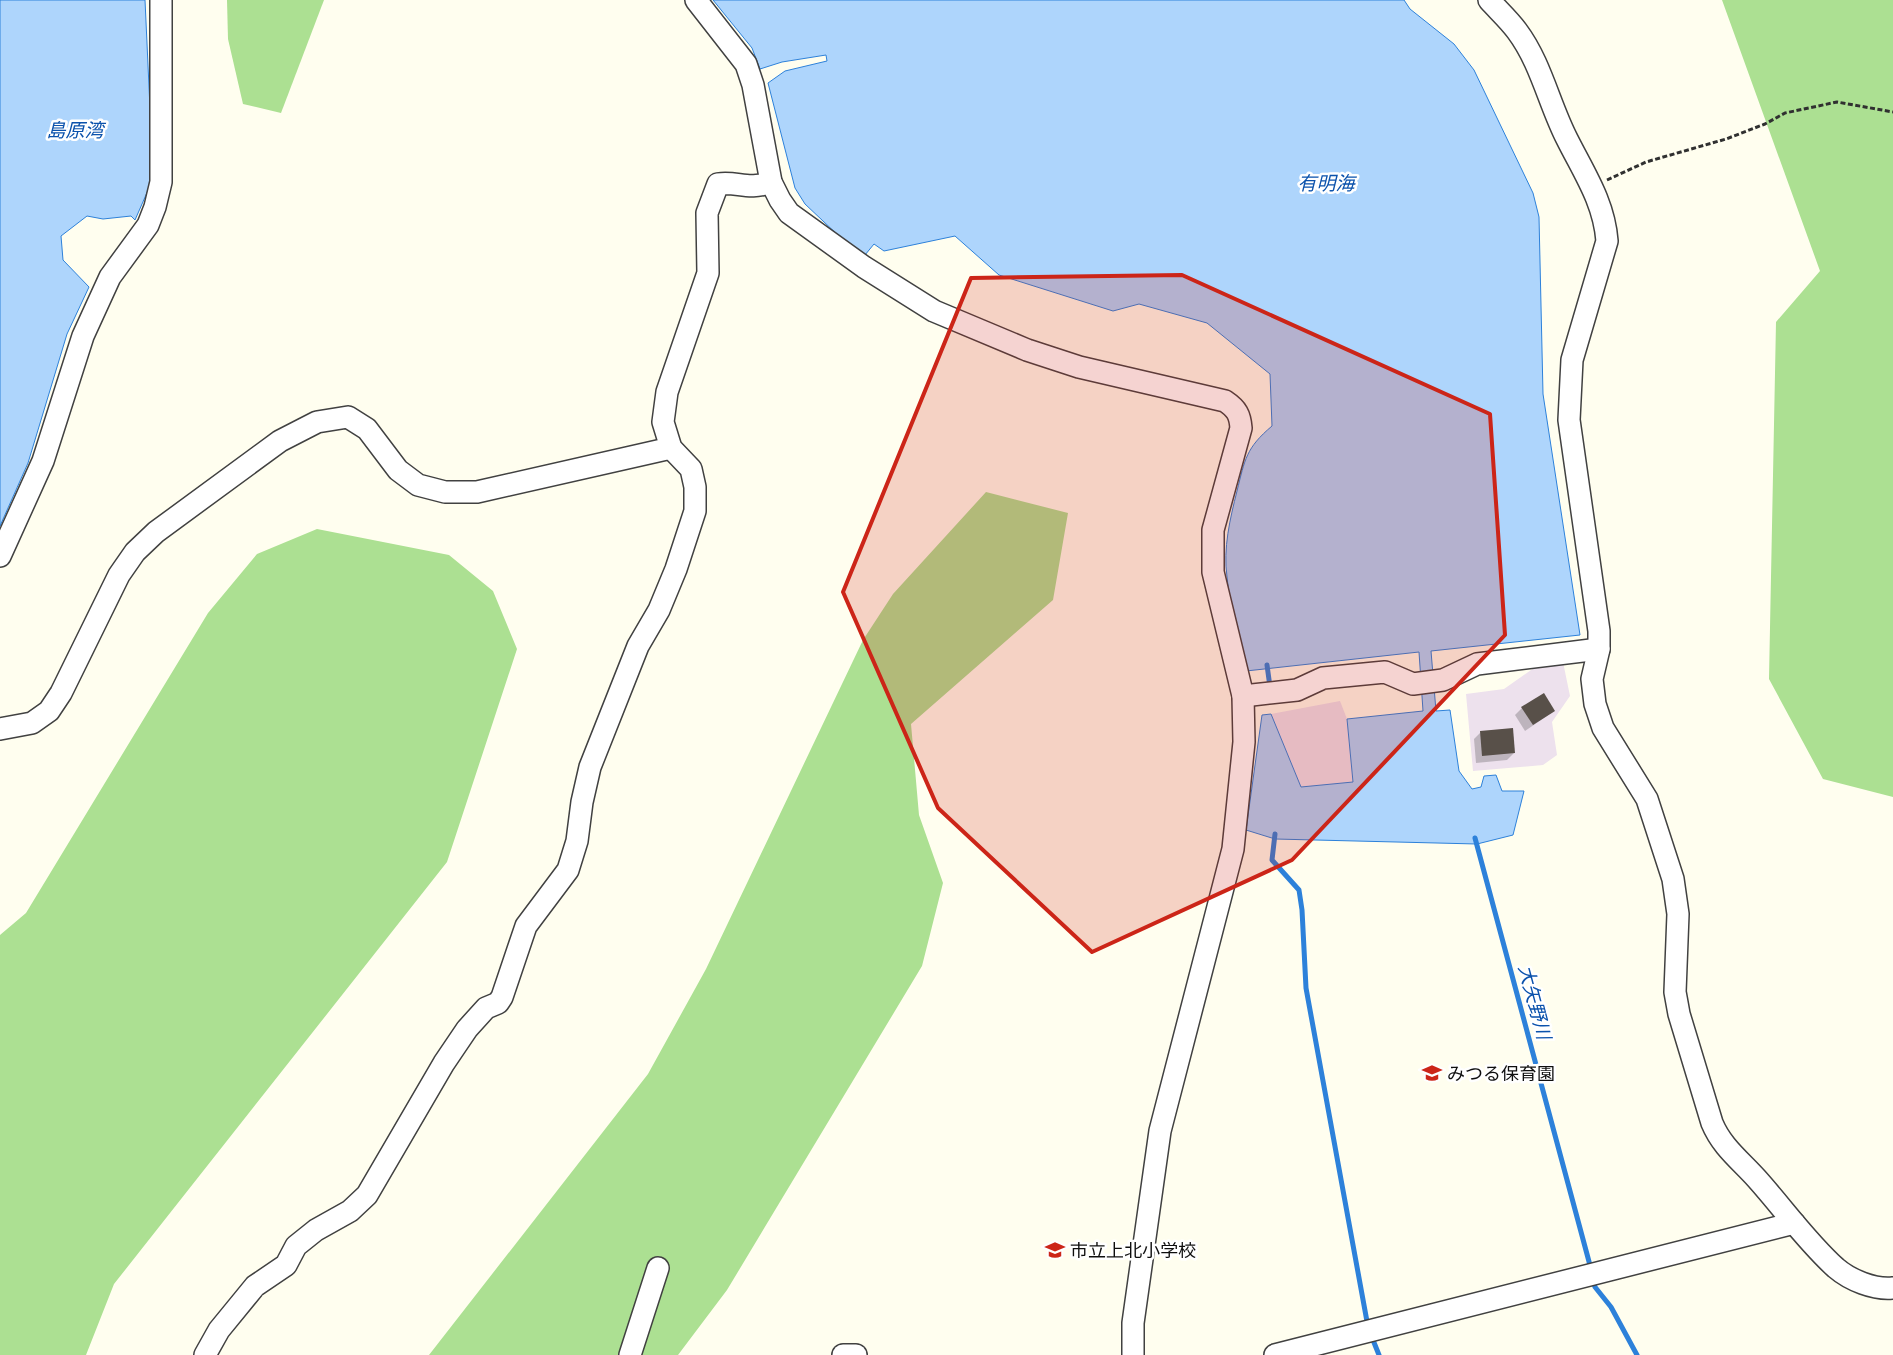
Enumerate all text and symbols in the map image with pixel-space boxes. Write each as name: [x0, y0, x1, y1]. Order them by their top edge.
water label: 島原湾: [46, 117, 106, 143]
water label: 有明海: [1297, 170, 1357, 196]
water label: 大矢野川: [1513, 962, 1558, 1044]
place label: みつる保育園: [1447, 1061, 1555, 1086]
school or university icon: みつる保育園: [1421, 1062, 1443, 1084]
place label: 市立上北小学校: [1070, 1238, 1196, 1263]
school or university icon: 市立上北小学校: [1044, 1239, 1066, 1261]

